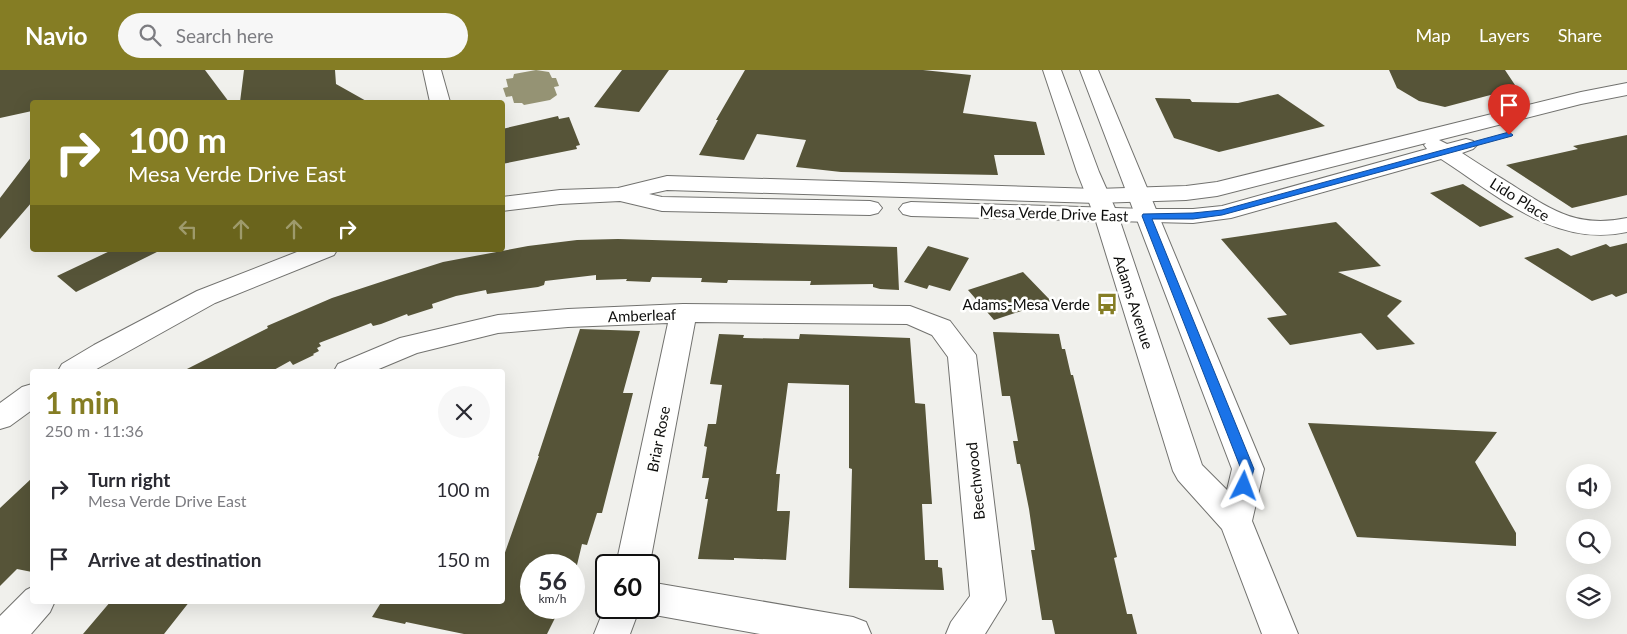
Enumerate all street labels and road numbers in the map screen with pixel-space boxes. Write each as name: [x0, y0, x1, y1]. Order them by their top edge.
street label: Lido Place: [1487, 174, 1553, 224]
street label: Mesa Verde Drive East: [979, 201, 1129, 225]
street label: Adams Avenue: [1110, 253, 1158, 351]
street label: Amberleaf: [608, 305, 677, 325]
street label: Briar Rose: [643, 404, 673, 474]
street label: Beechwood: [962, 441, 988, 521]

